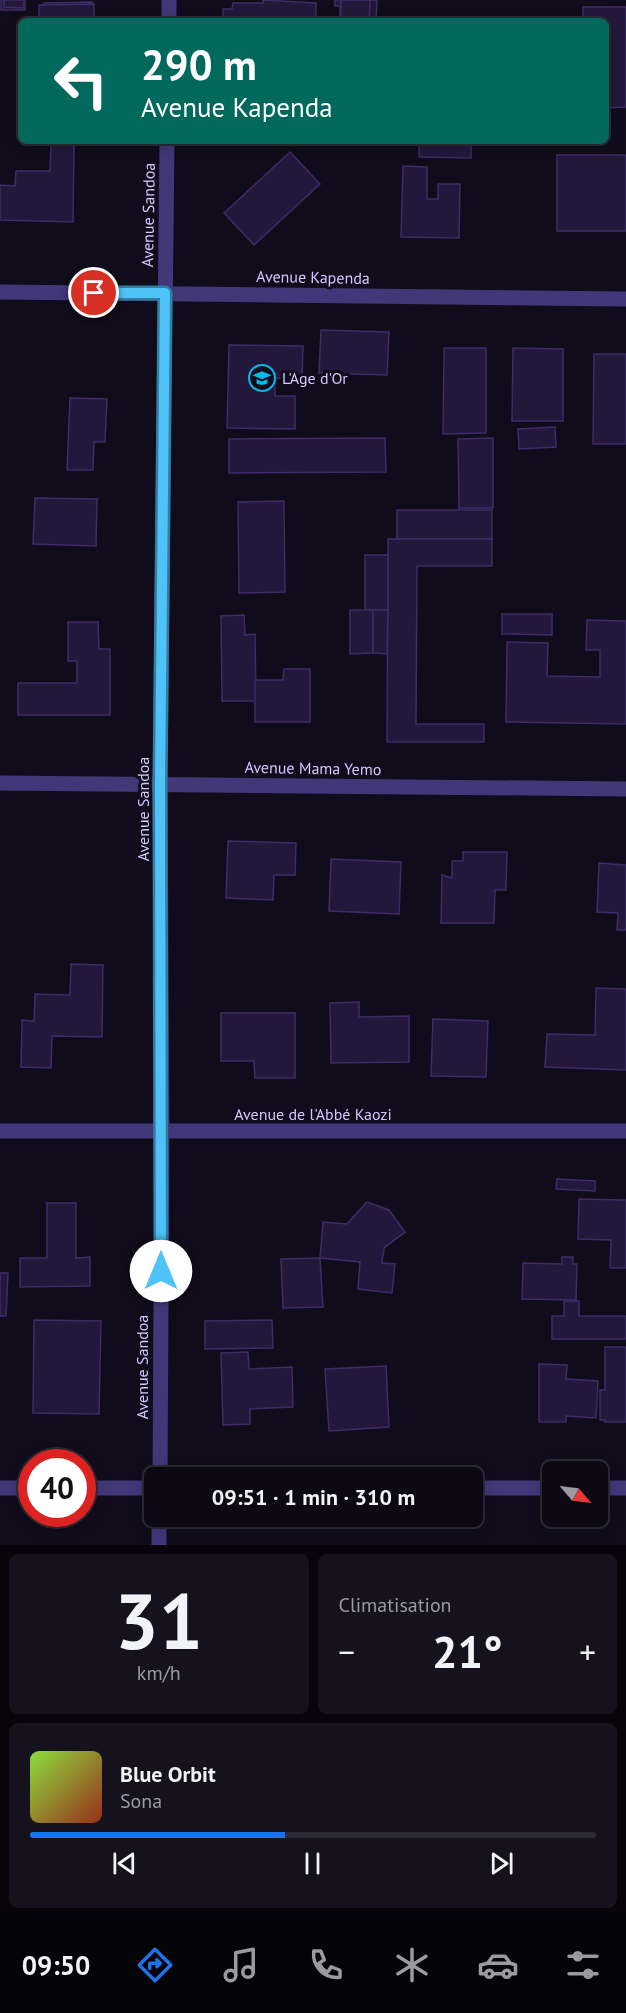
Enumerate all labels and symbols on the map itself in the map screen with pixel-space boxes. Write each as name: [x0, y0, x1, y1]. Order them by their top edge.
street label: Avenue Sandoa: [137, 163, 159, 267]
street label: Avenue Kapenda: [256, 266, 370, 288]
pin: [68, 267, 119, 318]
school or university icon: L'Age d'Or: [247, 363, 277, 393]
place label: L'Age d'Or: [282, 368, 348, 388]
street label: Avenue Sandoa: [133, 757, 153, 861]
street label: Avenue Mama Yemo: [244, 757, 382, 779]
street label: Avenue de l'Abbé Kaozi: [234, 1104, 392, 1124]
position arrow: [129, 1239, 193, 1303]
street label: Avenue Sandoa: [132, 1315, 152, 1419]
speed limit sign: 40: [18, 1449, 96, 1527]
north arrow: [542, 1461, 608, 1527]

